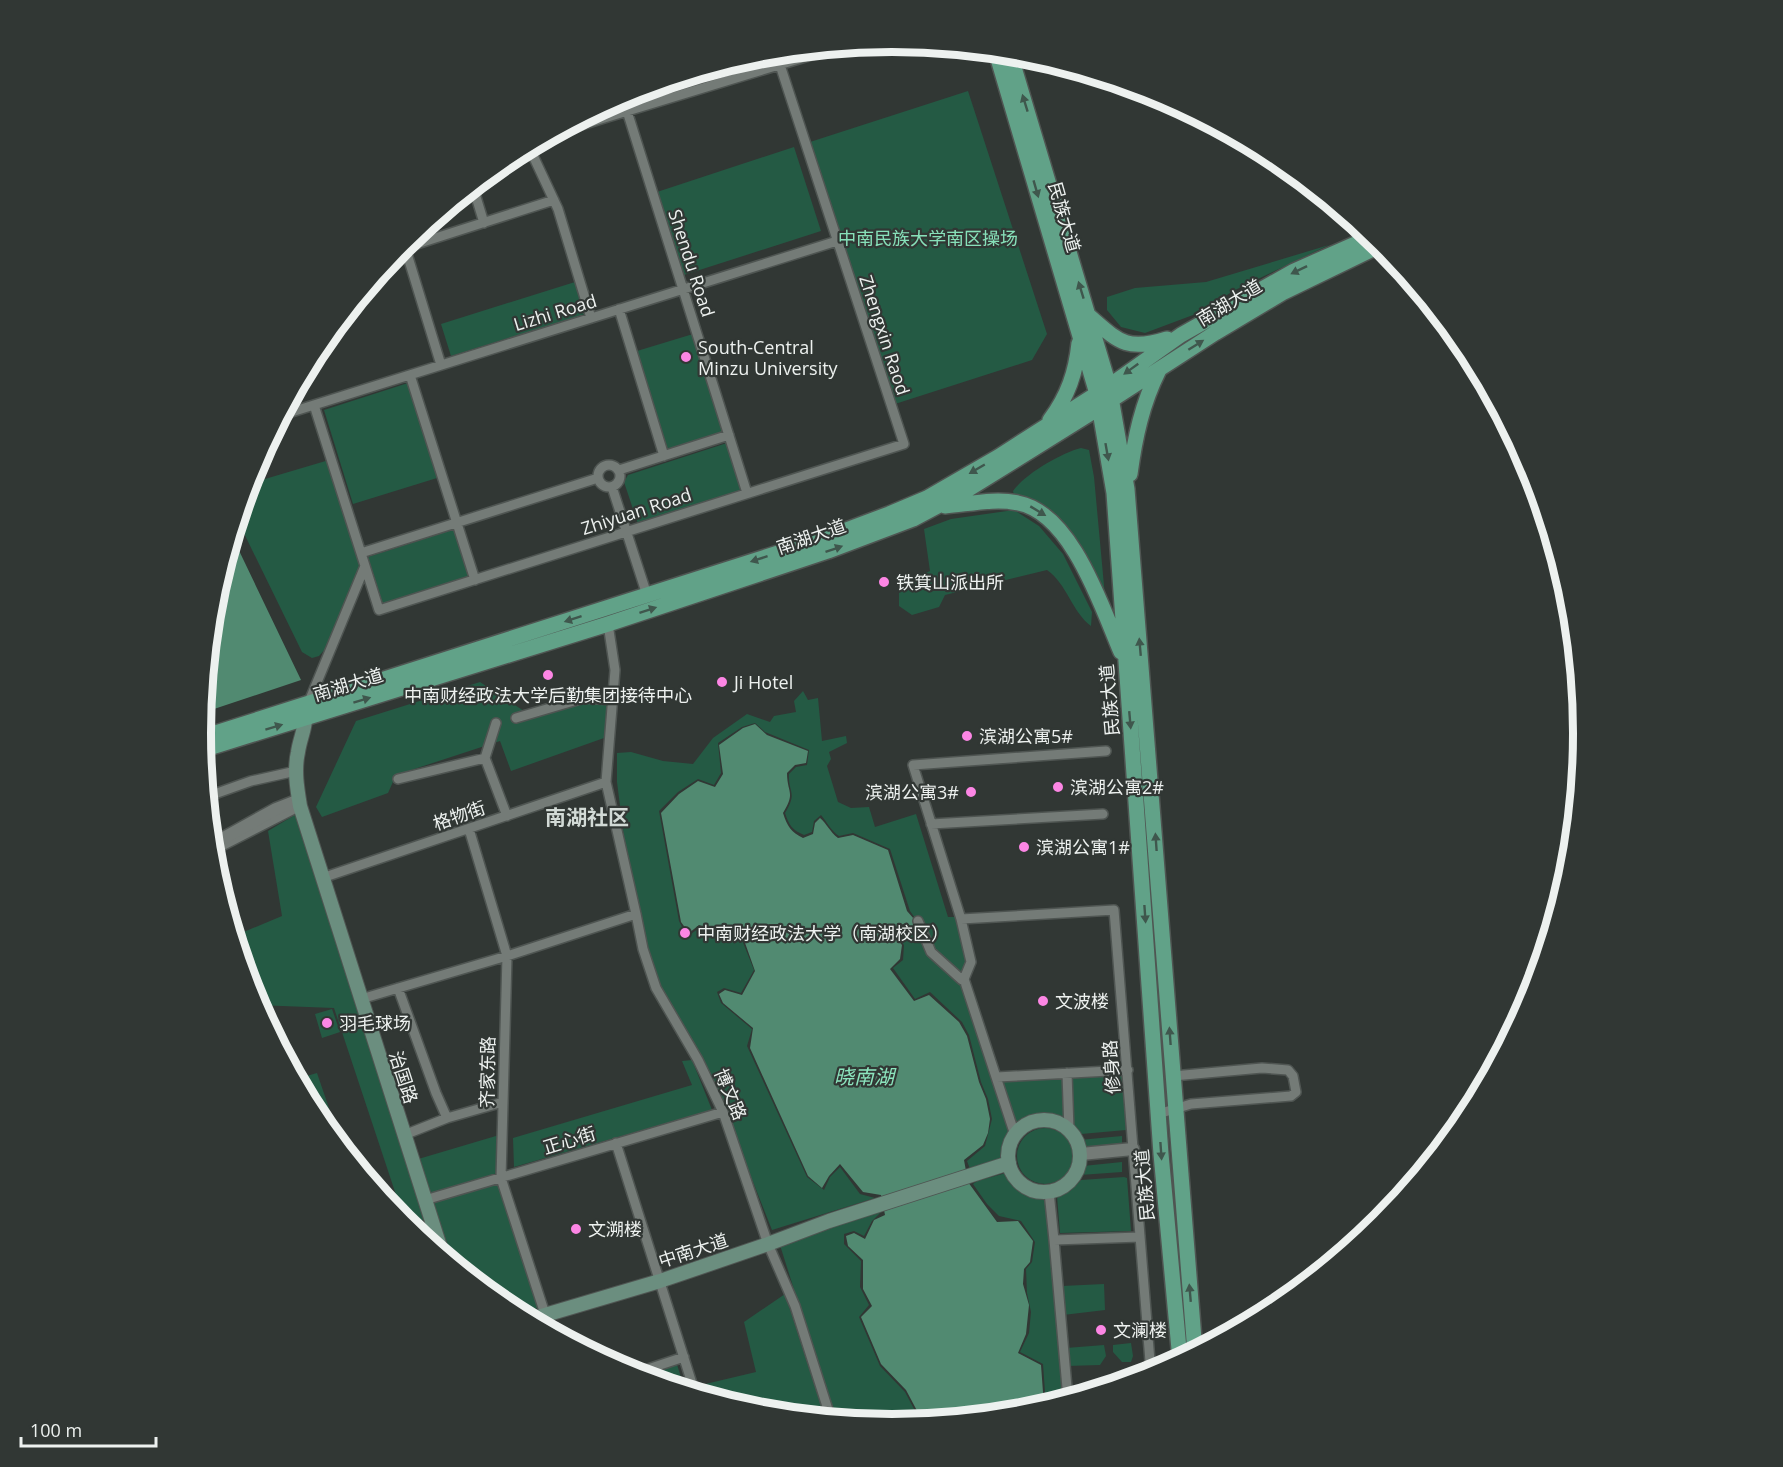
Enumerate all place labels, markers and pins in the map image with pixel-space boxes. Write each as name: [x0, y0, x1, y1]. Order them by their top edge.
place label: South-Central Minzu University: [698, 335, 839, 380]
marker: South-Central Minzu University: [679, 350, 693, 364]
place label: 铁箕山派出所: [896, 570, 1004, 594]
marker: 铁箕山派出所: [877, 575, 891, 589]
marker: 中南财经政法大学后勤集团接待中心: [541, 668, 555, 682]
place label: Ji Hotel: [732, 670, 793, 694]
marker: Ji Hotel: [715, 675, 729, 689]
place label: 中南财经政法大学后勤集团接待中心: [404, 683, 692, 707]
place label: 滨湖公寓5#: [979, 724, 1073, 748]
marker: 滨湖公寓5#: [960, 729, 974, 743]
place label: 滨湖公寓2#: [1070, 775, 1164, 799]
place label: 滨湖公寓3#: [865, 780, 959, 804]
marker: 滨湖公寓2#: [1051, 780, 1065, 794]
marker: 滨湖公寓3#: [964, 785, 978, 799]
place label: 滨湖公寓1#: [1036, 835, 1130, 859]
marker: 滨湖公寓1#: [1017, 840, 1031, 854]
place label: 中南财经政法大学（南湖校区）: [697, 921, 949, 945]
marker: 中南财经政法大学（南湖校区）: [678, 926, 692, 940]
place label: 文波楼: [1055, 989, 1109, 1013]
marker: 文波楼: [1036, 994, 1050, 1008]
place label: 羽毛球场: [339, 1011, 411, 1035]
marker: 羽毛球场: [320, 1016, 334, 1030]
place label: 文溯楼: [588, 1217, 642, 1241]
marker: 文溯楼: [569, 1222, 583, 1236]
place label: 文澜楼: [1113, 1318, 1167, 1342]
marker: 文澜楼: [1094, 1323, 1108, 1337]

